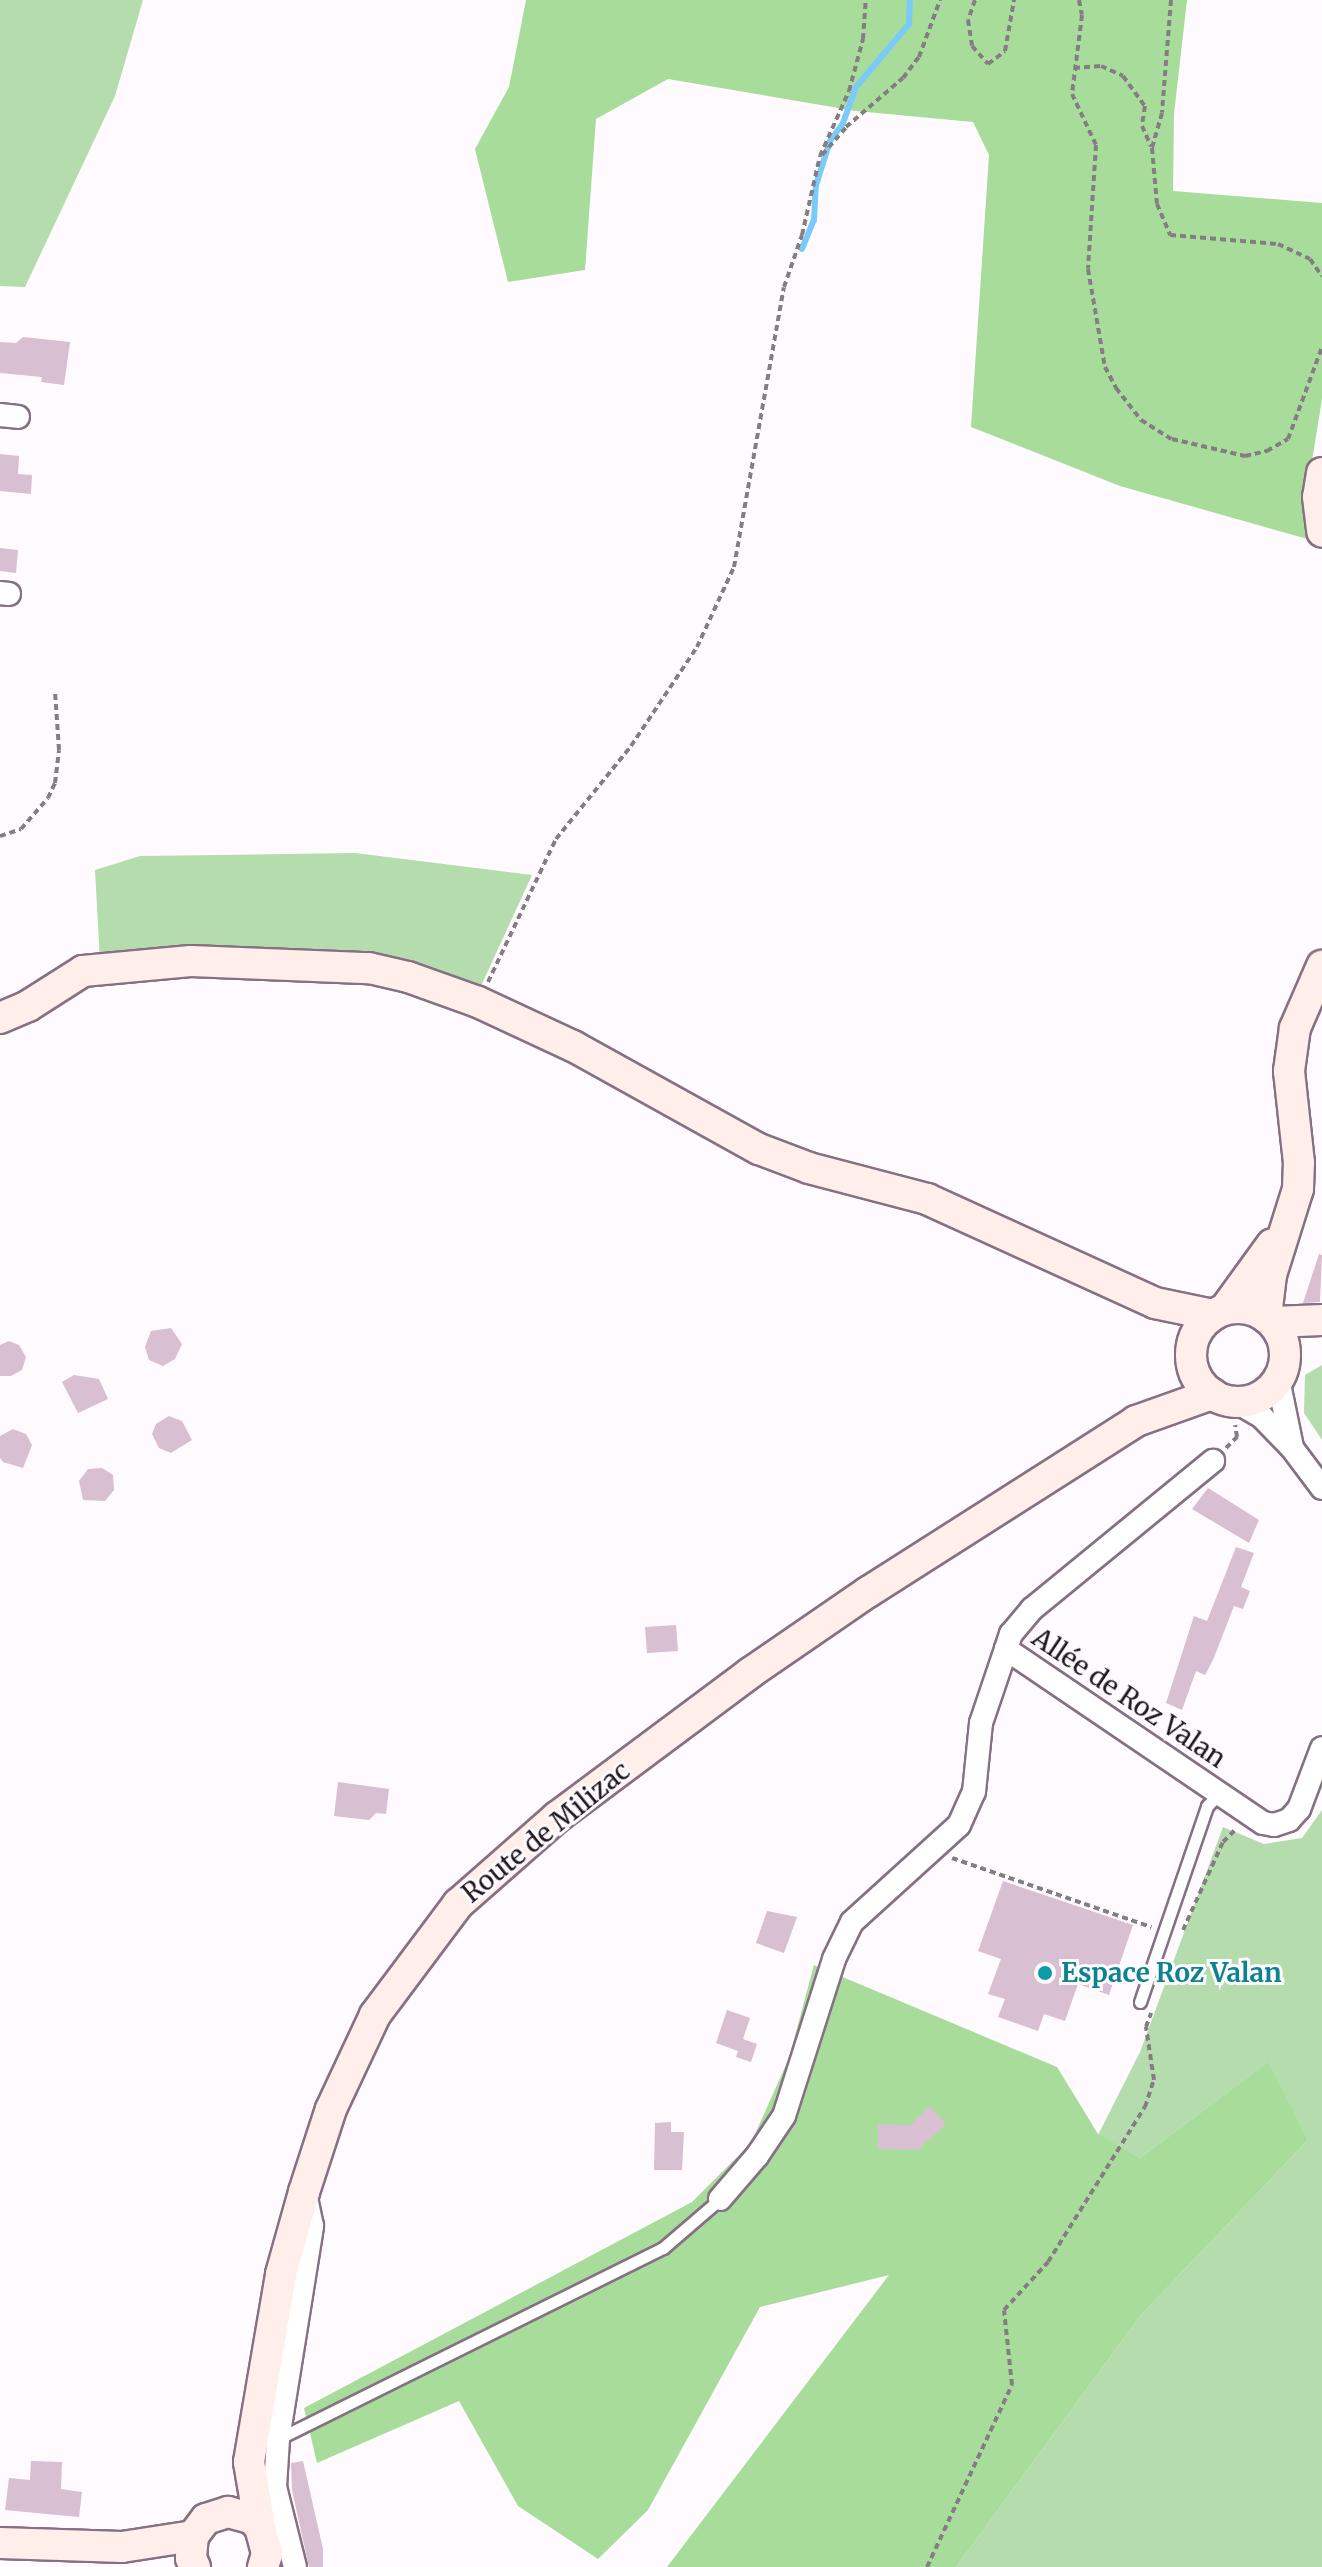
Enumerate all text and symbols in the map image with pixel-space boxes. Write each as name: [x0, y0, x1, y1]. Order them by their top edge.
street label: Allée de Roz Valan: [1026, 1622, 1232, 1774]
street label: Route de Milizac: [456, 1755, 636, 1909]
place label: Espace Roz Valan: [1061, 1957, 1282, 1989]
marker: Espace Roz Valan: [1036, 1964, 1054, 1982]

